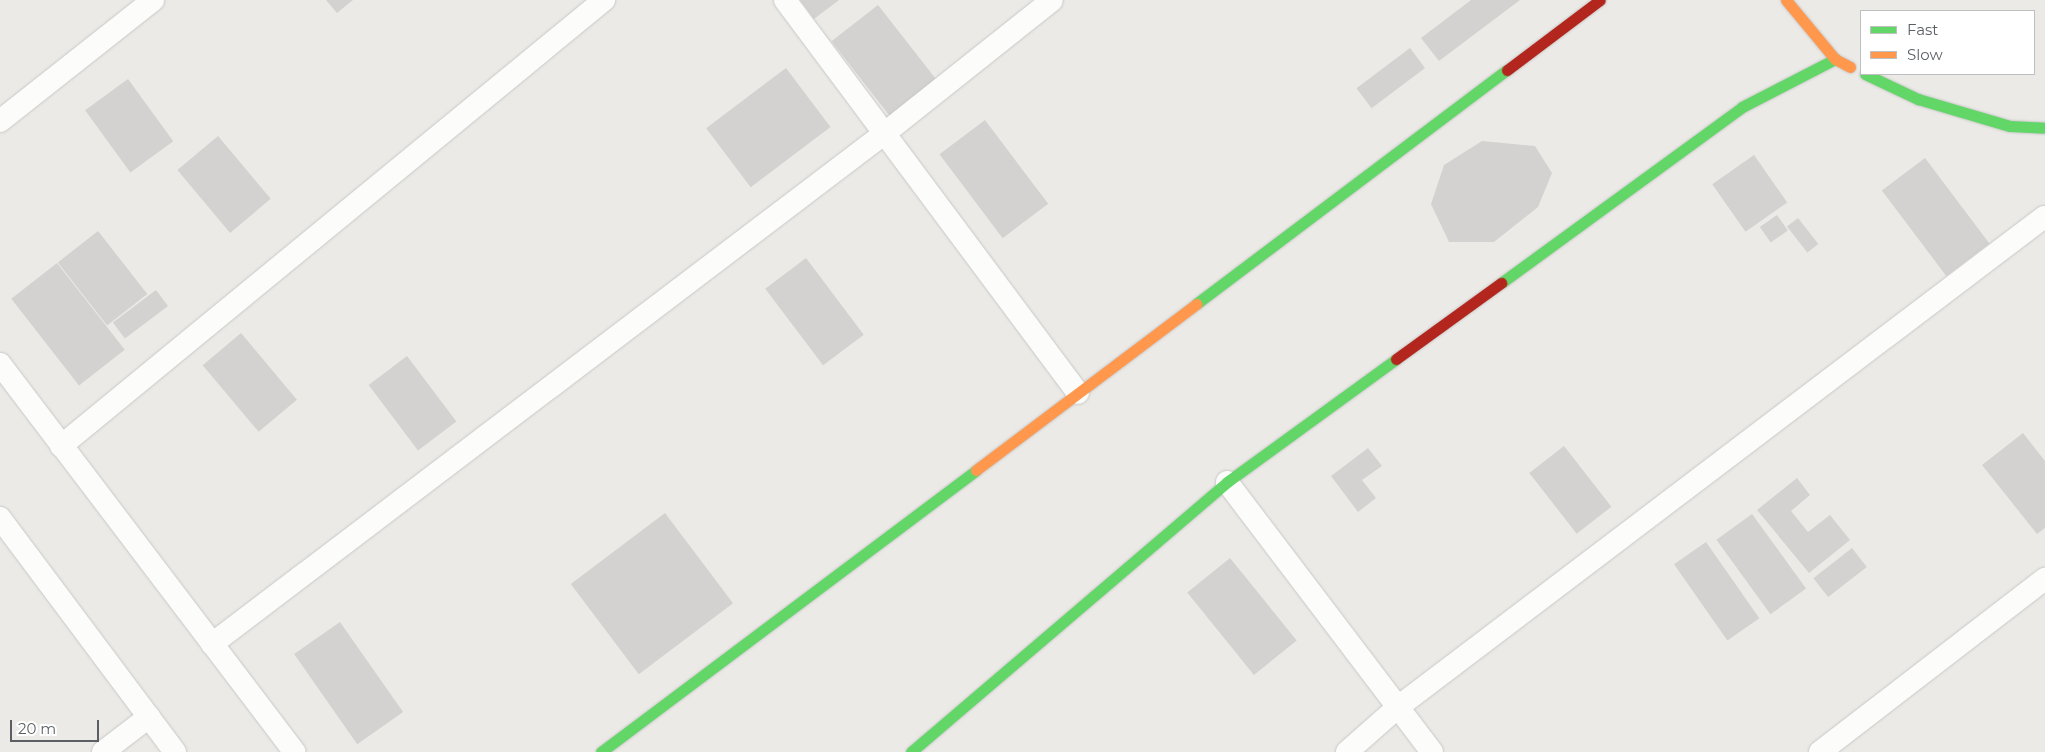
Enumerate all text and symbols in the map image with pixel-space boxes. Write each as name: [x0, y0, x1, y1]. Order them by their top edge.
legend: [1860, 10, 2035, 75]
text: Fast: [1907, 20, 1938, 39]
text: Slow: [1907, 45, 1943, 64]
scale bar: [12, 710, 101, 742]
text: 20 m: [18, 719, 56, 738]

